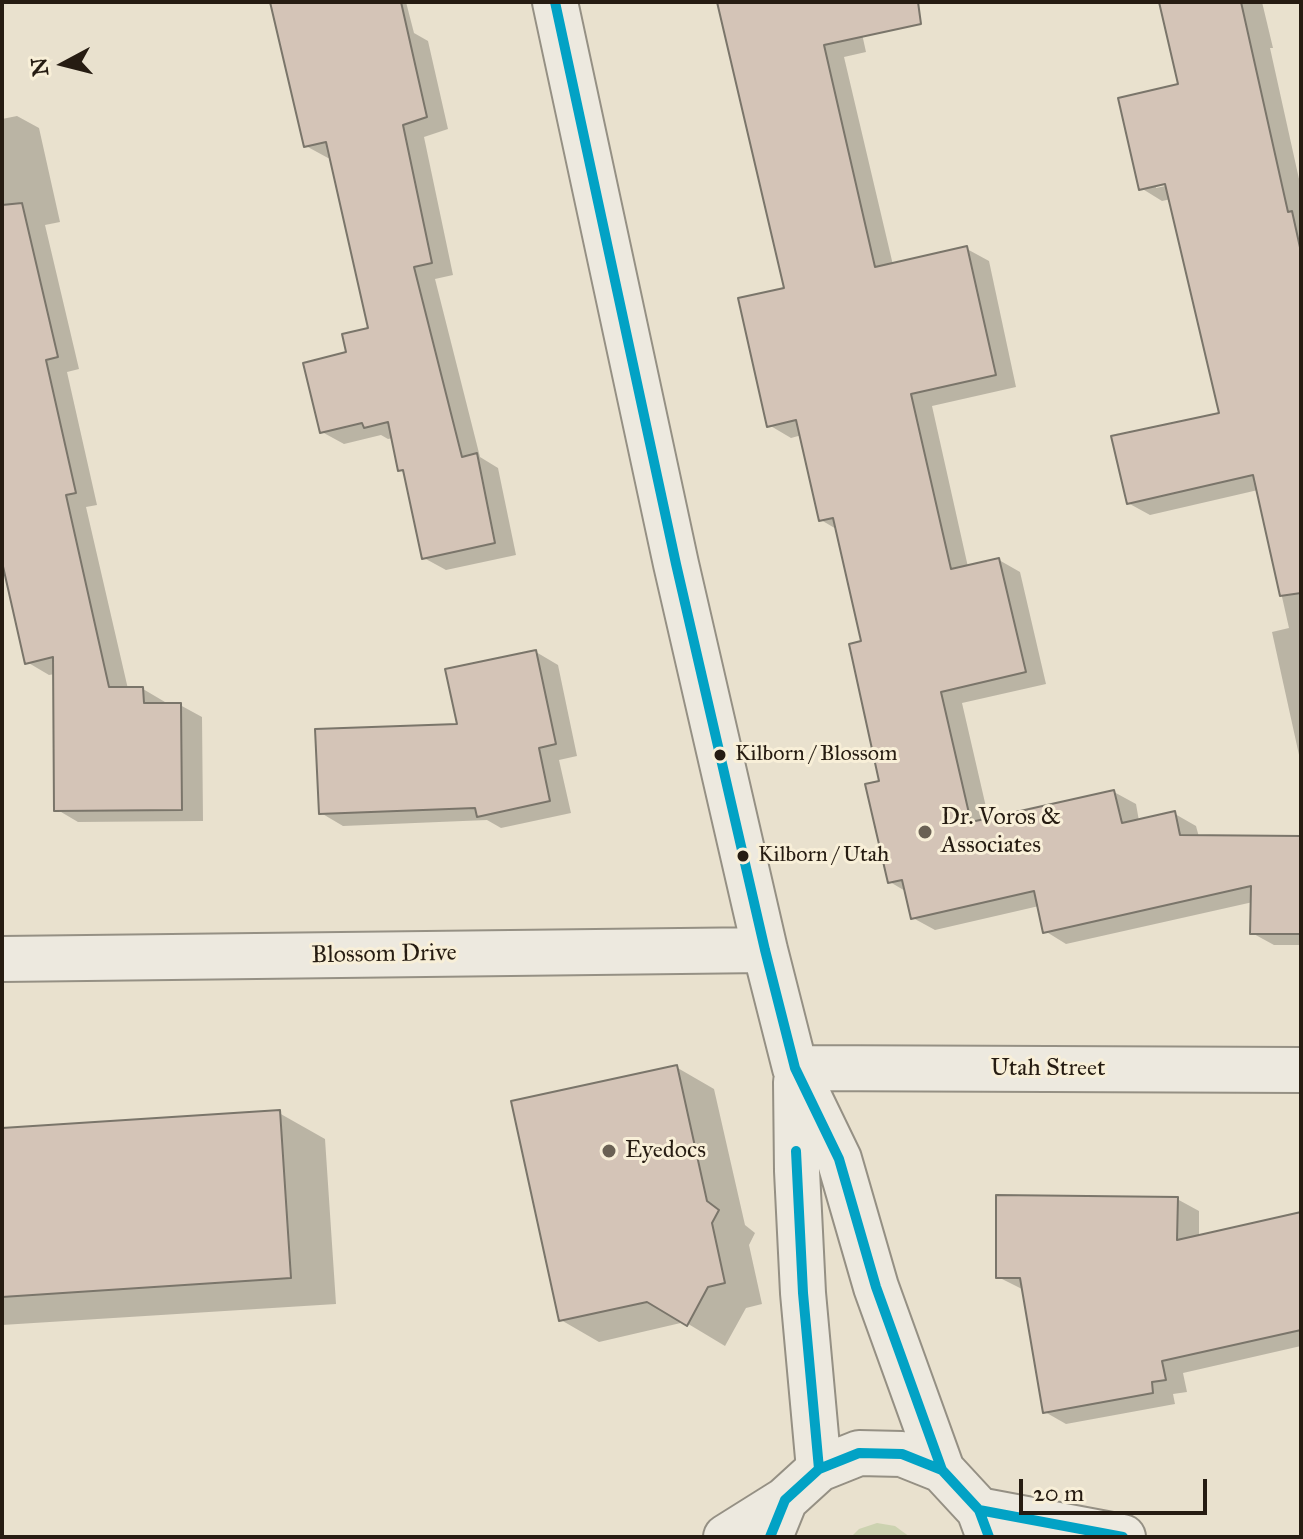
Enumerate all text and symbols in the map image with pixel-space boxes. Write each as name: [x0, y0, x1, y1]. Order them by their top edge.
north arrow: [24, 24, 104, 104]
text: N: [25, 56, 54, 78]
place label: Kilborn / Blossom: [735, 742, 897, 768]
marker: Kilborn / Blossom: [712, 747, 728, 763]
place label: Dr. Voros & Associates: [941, 804, 1061, 860]
marker: Dr. Voros & Associates: [916, 823, 934, 841]
place label: Kilborn / Utah: [758, 843, 889, 869]
marker: Kilborn / Utah: [735, 848, 751, 864]
street label: Blossom Drive: [311, 939, 457, 971]
street label: Utah Street: [990, 1055, 1106, 1083]
place label: Eyedocs: [625, 1137, 706, 1165]
marker: Eyedocs: [600, 1142, 618, 1160]
scale bar: [1023, 1463, 1211, 1513]
text: 20 m: [1033, 1478, 1084, 1508]

